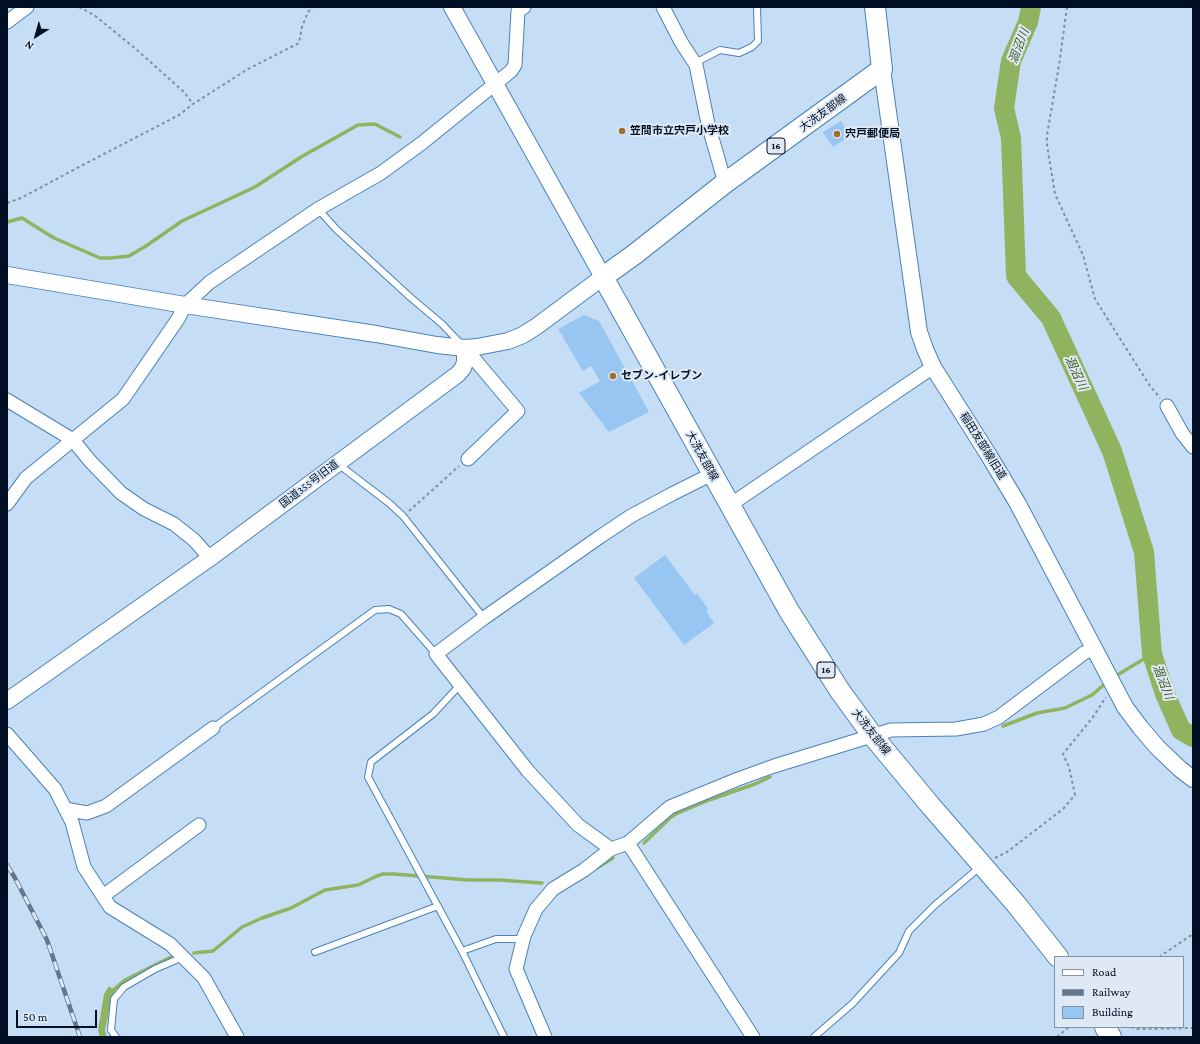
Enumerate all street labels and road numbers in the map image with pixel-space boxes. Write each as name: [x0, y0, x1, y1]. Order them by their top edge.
street label: 大洗友部線: [797, 91, 849, 135]
road number: 16: [767, 138, 785, 154]
street label: 稲田友部線旧道: [957, 410, 1009, 482]
street label: 大洗友部線: [683, 429, 721, 483]
street label: 国道355号旧道: [277, 458, 341, 510]
road number: 16: [817, 662, 835, 678]
street label: 大洗友部線: [849, 706, 893, 758]

